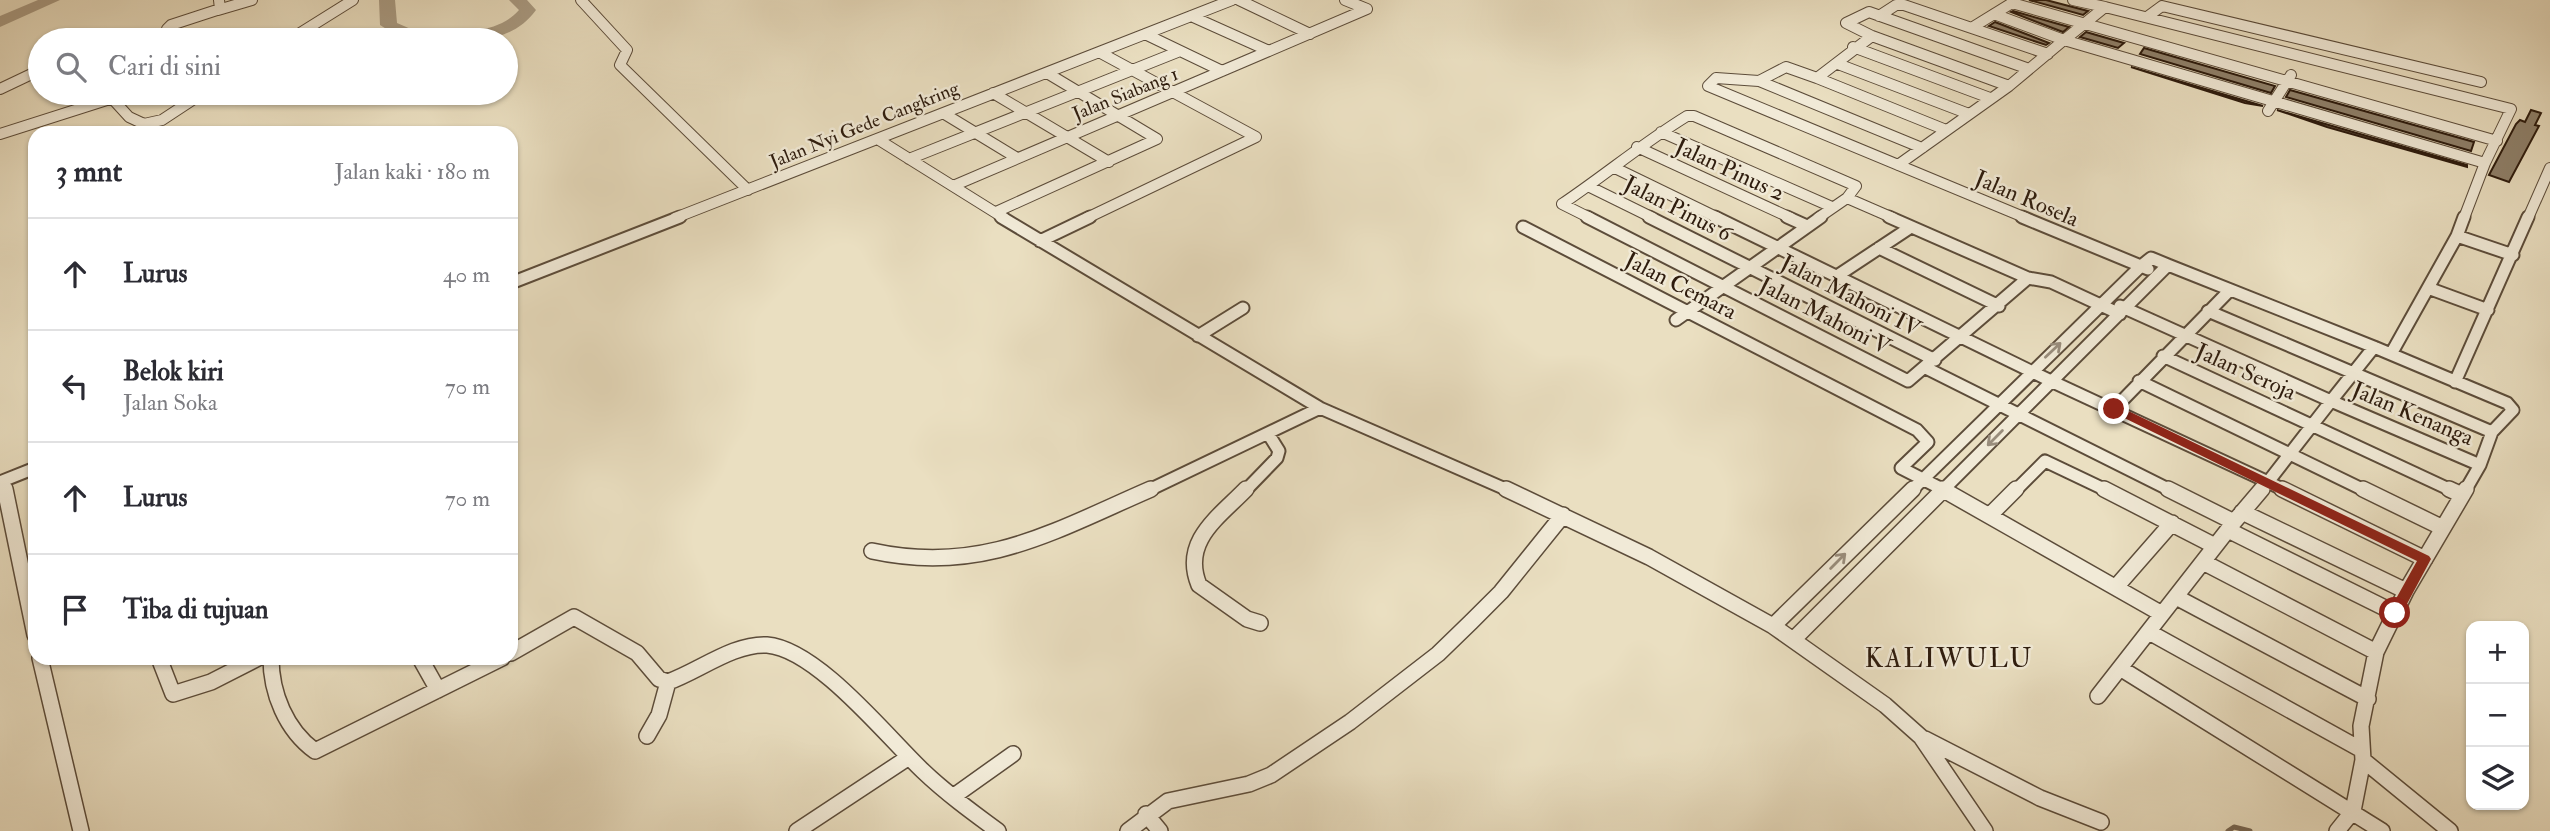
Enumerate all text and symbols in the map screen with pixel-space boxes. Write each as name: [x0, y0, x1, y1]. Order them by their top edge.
search box: [28, 28, 518, 105]
icon: search: [52, 48, 90, 86]
text: Cari di sini: [108, 51, 221, 83]
street label: Jalan Siabang 1: [1068, 62, 1182, 126]
street label: Jalan Nyi Gede Cangkring: [765, 76, 963, 174]
street label: Jalan Pinus 2: [1669, 131, 1789, 207]
text: 3 mnt: [56, 153, 122, 190]
text: Jalan kaki · 180 m: [335, 157, 490, 186]
street label: Jalan Rosela: [1969, 163, 2084, 234]
street label: Jalan Pinus 6: [1618, 168, 1738, 249]
street label: Jalan Cemara: [1619, 244, 1742, 326]
street label: Jalan Mahoni IV: [1775, 247, 1926, 344]
icon: ahead: [56, 255, 94, 293]
text: Lurus: [123, 258, 187, 290]
text: 40 m: [443, 260, 490, 289]
street label: Jalan Mahoni V: [1753, 269, 1896, 361]
street label: Jalan Seroja: [2190, 336, 2301, 407]
one-way arrow: [2045, 342, 2062, 359]
text: Belok kiri: [123, 356, 224, 388]
icon: left: [56, 367, 94, 405]
text: 70 m: [445, 372, 490, 401]
street label: Jalan Kenanga: [2347, 374, 2479, 452]
text: Jalan Soka: [123, 388, 217, 417]
route end: [2098, 393, 2129, 424]
one-way arrow: [1986, 430, 2003, 447]
icon: ahead: [56, 479, 94, 517]
text: Lurus: [123, 482, 187, 514]
text: 70 m: [445, 484, 490, 513]
one-way arrow: [1829, 552, 1846, 569]
icon: arrive: [56, 591, 94, 629]
text: Tiba di tujuan: [123, 594, 268, 626]
route start: [2379, 597, 2410, 628]
map controls: [2466, 621, 2529, 810]
button: +: [2466, 621, 2529, 684]
district label: KALIWULU: [1865, 643, 2033, 675]
button: −: [2466, 684, 2529, 747]
button: layers: [2466, 747, 2529, 810]

